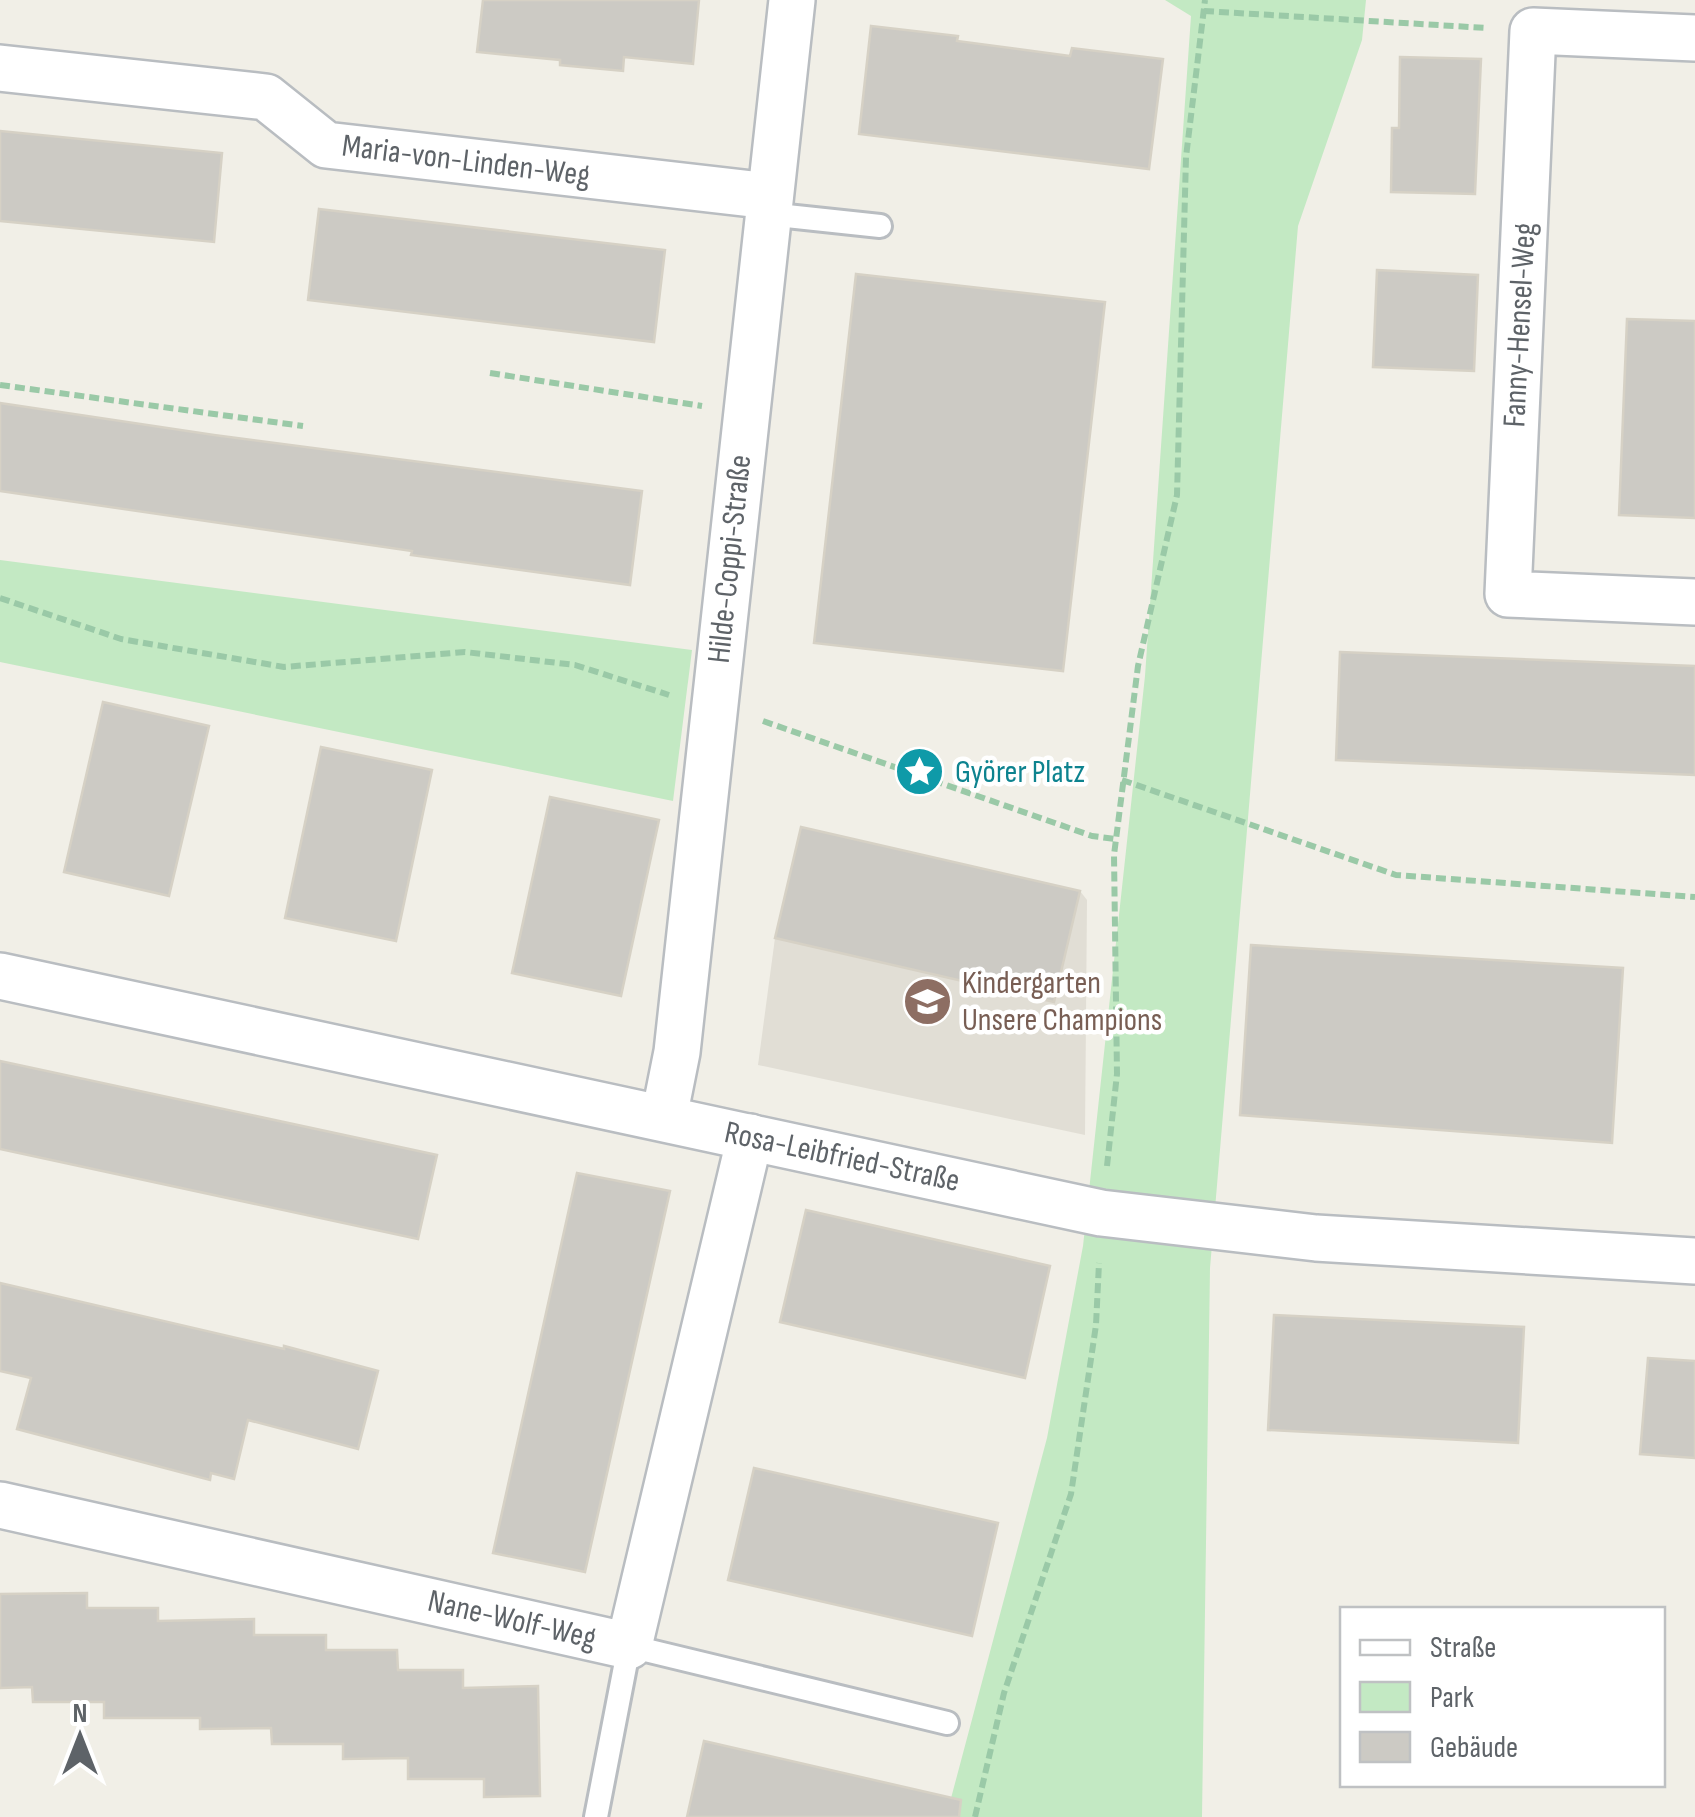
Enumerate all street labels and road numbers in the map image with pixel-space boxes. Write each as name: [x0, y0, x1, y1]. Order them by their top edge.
street label: Maria-von-Linden-Weg: [340, 126, 592, 196]
street label: Fanny-Hensel-Weg: [1495, 222, 1545, 428]
street label: Hilde-Coppi-Straße: [700, 453, 760, 665]
street label: Rosa-Leibfried-Straße: [721, 1113, 963, 1201]
street label: Nane-Wolf-Weg: [424, 1582, 600, 1658]

